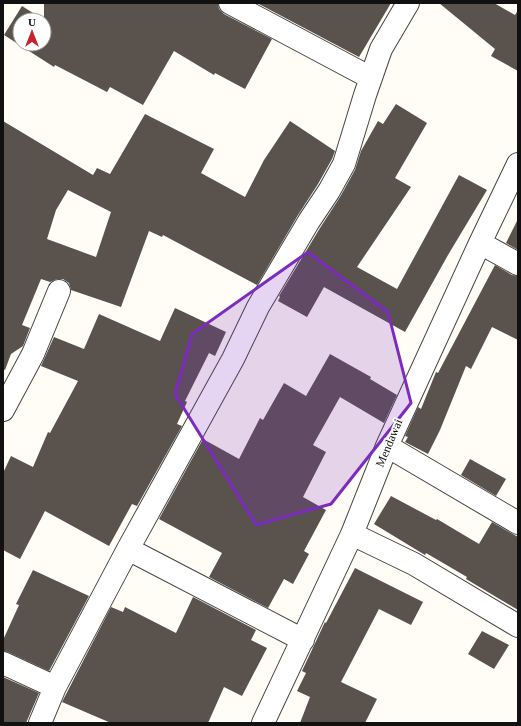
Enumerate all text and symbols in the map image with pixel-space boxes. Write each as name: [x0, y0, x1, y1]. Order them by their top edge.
north arrow: [12, 12, 52, 52]
text: U: [28, 16, 36, 28]
street label: Mendawai: [373, 416, 406, 469]

